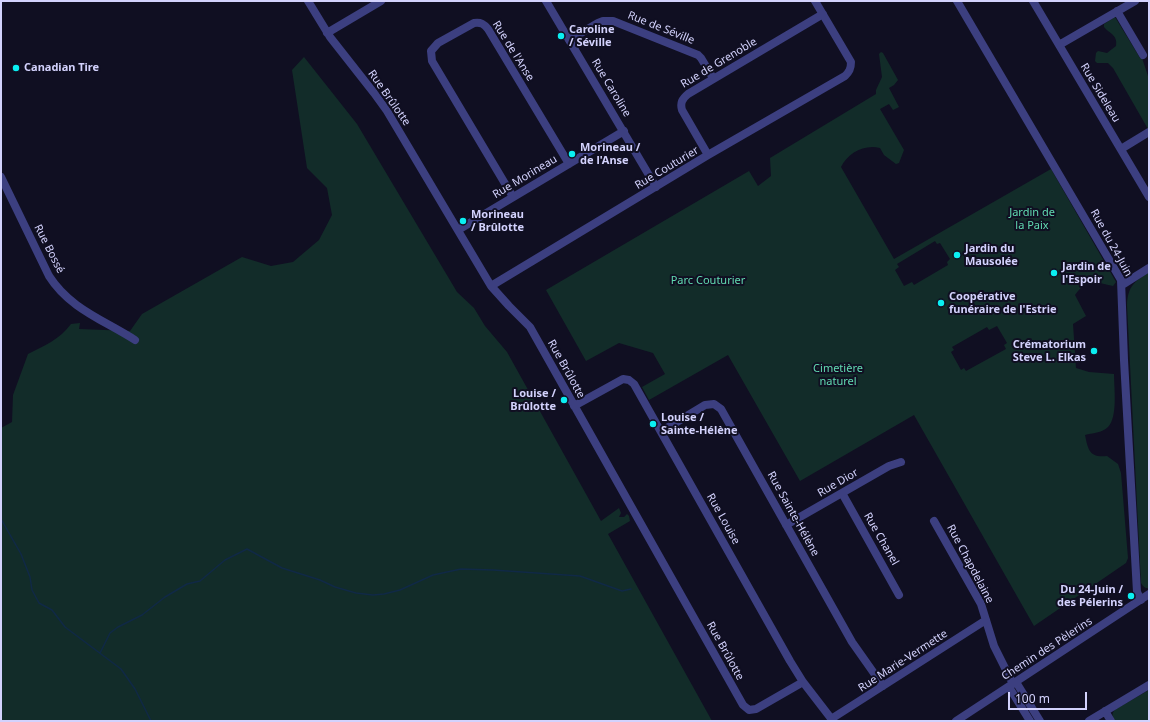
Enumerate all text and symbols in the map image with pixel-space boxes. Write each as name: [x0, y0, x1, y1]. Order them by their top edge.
street label: Rue de Séville: [626, 9, 696, 47]
street label: Rue de l'Anse: [489, 19, 537, 83]
place label: Caroline / Séville: [569, 23, 615, 49]
marker: Caroline / Séville: [556, 31, 566, 41]
street label: Rue de Grenoble: [679, 35, 759, 91]
street label: Rue Caroline: [588, 57, 634, 119]
place label: Canadian Tire: [24, 61, 99, 75]
street label: Rue Sideleau: [1077, 61, 1123, 125]
marker: Canadian Tire: [11, 63, 21, 73]
street label: Rue Brûlotte: [365, 68, 413, 128]
place label: Morineau / de l'Anse: [580, 141, 640, 167]
street label: Rue Couturier: [633, 144, 701, 192]
marker: Morineau / de l'Anse: [567, 149, 577, 159]
street label: Rue Morineau: [490, 153, 560, 201]
park label: Jardin de la Paix: [1009, 206, 1055, 232]
street label: Rue du 24-Juin: [1087, 207, 1135, 279]
place label: Morineau / Brûlotte: [471, 208, 524, 234]
marker: Morineau / Brûlotte: [458, 216, 468, 226]
street label: Rue Bossé: [31, 222, 67, 276]
place label: Jardin du Mausolée: [965, 242, 1018, 268]
marker: Jardin du Mausolée: [952, 250, 962, 260]
place label: Jardin de l'Espoir: [1062, 260, 1111, 286]
marker: Jardin de l'Espoir: [1049, 268, 1059, 278]
park label: Parc Couturier: [671, 274, 745, 288]
place label: Coopérative funéraire de l'Estrie: [949, 290, 1057, 316]
marker: Coopérative funéraire de l'Estrie: [936, 298, 946, 308]
street label: Rue Brûlotte: [545, 337, 587, 401]
place label: Crématorium Steve L. Elkas: [1013, 338, 1086, 364]
marker: Crématorium Steve L. Elkas: [1089, 346, 1099, 356]
park label: Cimetière naturel: [813, 362, 863, 388]
place label: Louise / Brûlotte: [510, 387, 556, 413]
marker: Louise / Brûlotte: [559, 395, 569, 405]
place label: Louise / Sainte-Hélène: [661, 411, 737, 437]
marker: Louise / Sainte-Hélène: [648, 419, 658, 429]
street label: Rue Dior: [815, 466, 861, 500]
street label: Rue Sainte-Hélène: [764, 469, 822, 559]
street label: Rue Louise: [704, 491, 742, 547]
street label: Rue Chanel: [861, 510, 901, 568]
street label: Rue Chapdelaine: [944, 522, 996, 606]
place label: Du 24-Juin / des Pélerins: [1057, 583, 1123, 609]
marker: Du 24-Juin / des Pélerins: [1126, 591, 1136, 601]
street label: Chemin des Pèlerins: [999, 615, 1095, 683]
street label: Rue Brûlotte: [704, 619, 746, 683]
street label: Rue Marie-Vermette: [856, 627, 950, 695]
scale bar: [1010, 684, 1089, 710]
text: 100 m: [1015, 690, 1050, 707]

